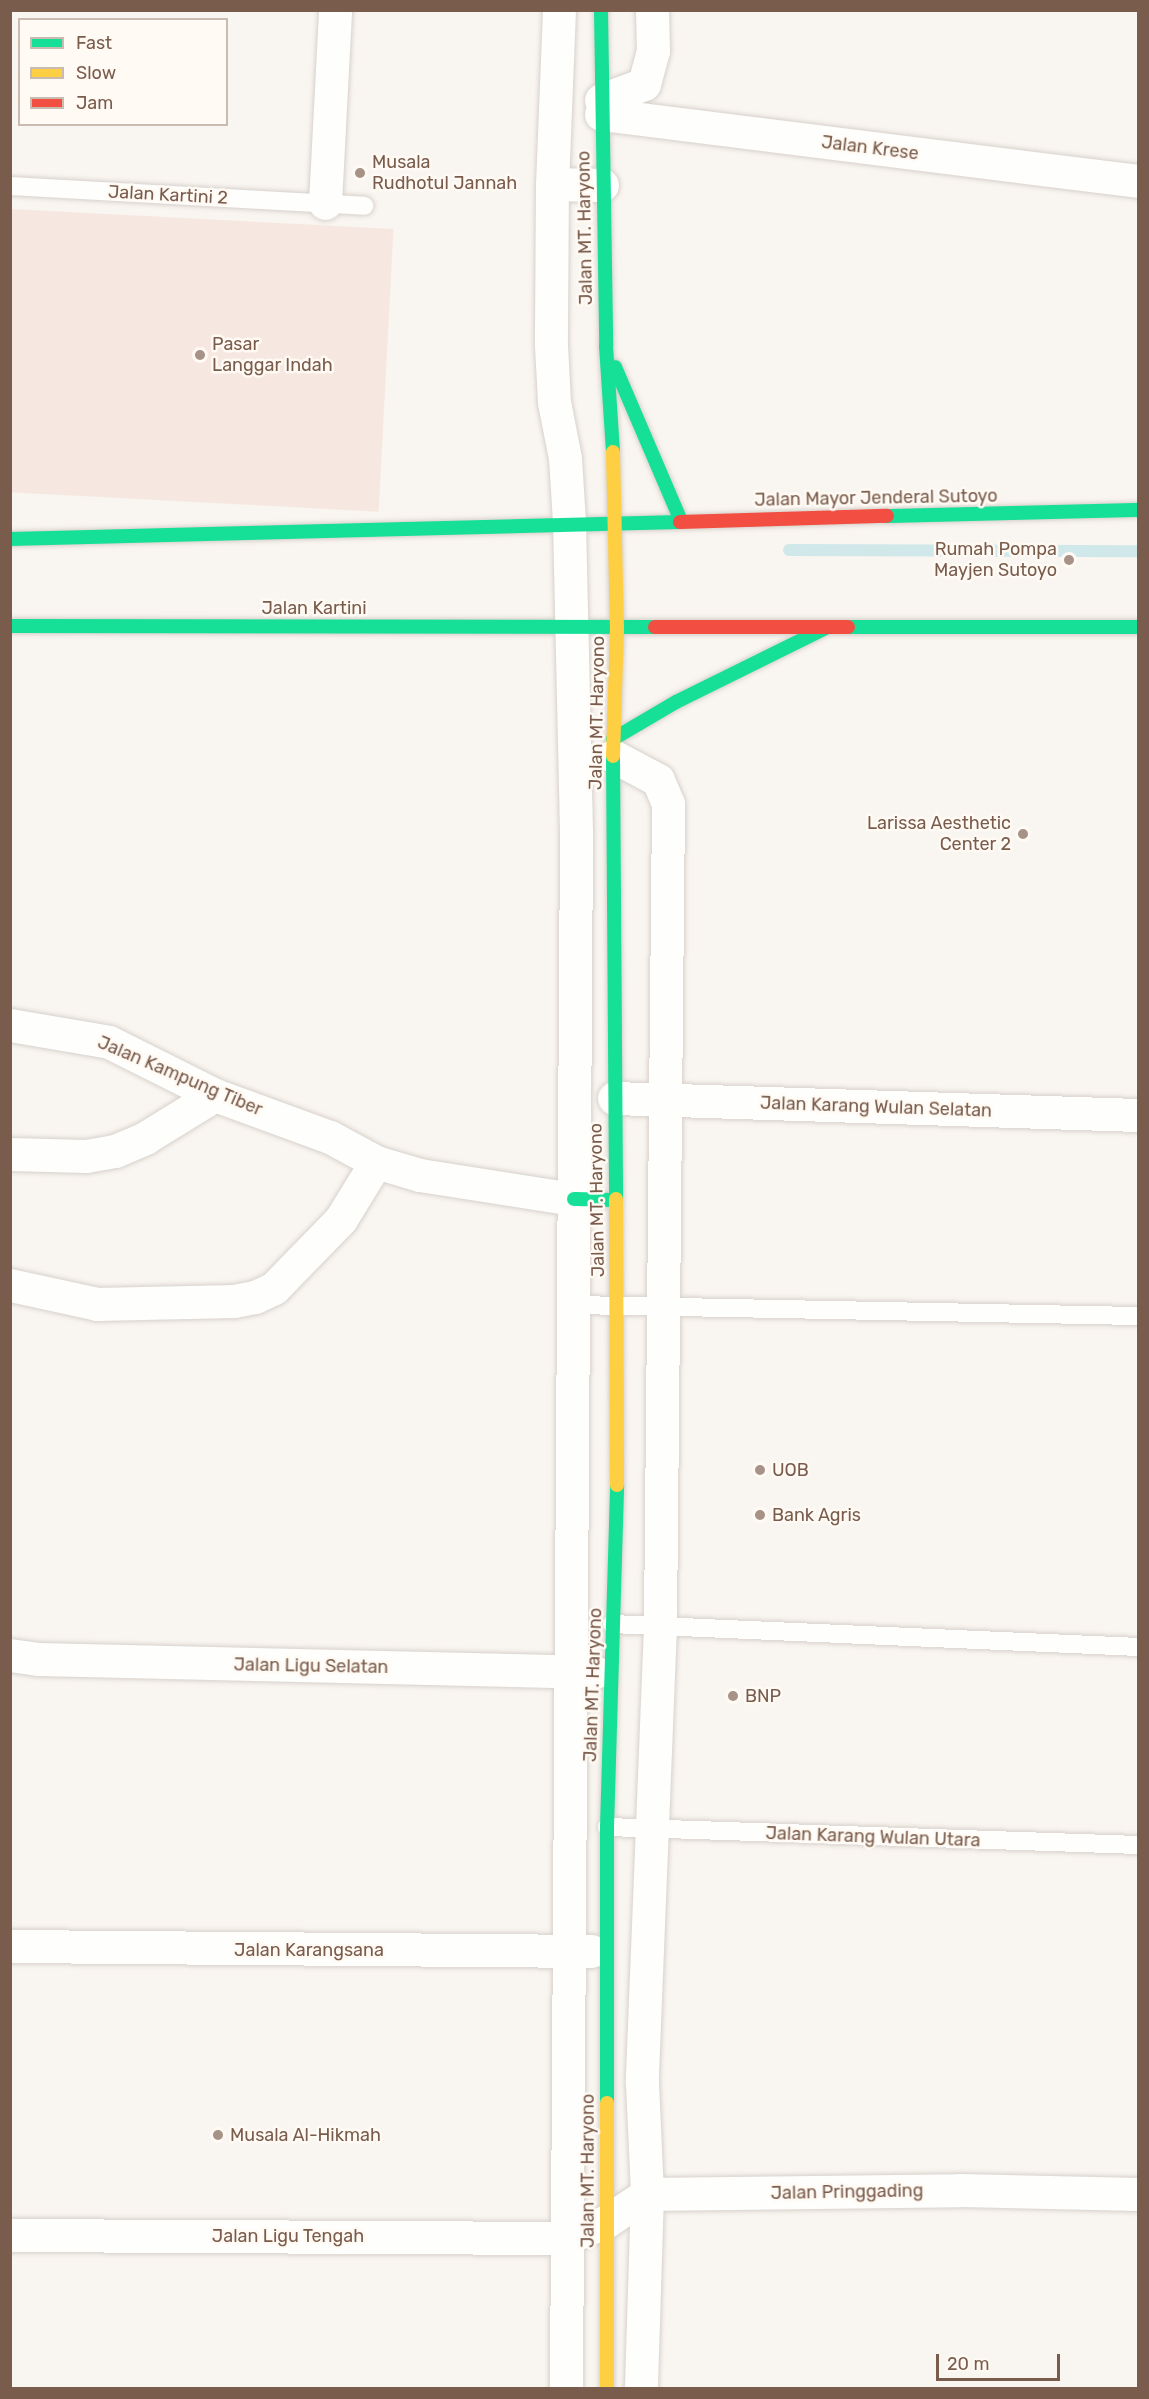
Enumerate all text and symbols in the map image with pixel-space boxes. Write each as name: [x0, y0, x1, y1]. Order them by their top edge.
legend: [18, 18, 228, 126]
text: Fast: [76, 32, 112, 54]
text: Slow: [76, 62, 116, 84]
text: Jam: [76, 92, 113, 114]
street label: Jalan Krese: [820, 131, 920, 165]
street label: Jalan MT. Haryono: [573, 151, 597, 305]
place label: Musala Rudhotul Jannah: [372, 152, 517, 195]
marker: Musala Rudhotul Jannah: [353, 166, 367, 180]
street label: Jalan Kartini 2: [108, 181, 228, 209]
place label: Pasar Langgar Indah: [212, 334, 333, 376]
marker: Pasar Langgar Indah: [193, 348, 207, 362]
street label: Jalan Mayor Jenderal Sutoyo: [754, 485, 998, 511]
place label: Rumah Pompa Mayjen Sutoyo: [934, 539, 1057, 582]
marker: Rumah Pompa Mayjen Sutoyo: [1062, 553, 1076, 567]
street label: Jalan Kartini: [261, 597, 367, 619]
street label: Jalan MT. Haryono: [585, 636, 609, 790]
place label: Larissa Aesthetic Center 2: [866, 813, 1011, 856]
marker: Larissa Aesthetic Center 2: [1016, 827, 1030, 841]
street label: Jalan Kampung Tiber: [94, 1031, 266, 1121]
street label: Jalan Karang Wulan Selatan: [760, 1092, 992, 1122]
street label: Jalan MT. Haryono: [585, 1123, 609, 1277]
place label: UOB: [772, 1459, 809, 1481]
marker: UOB: [753, 1463, 767, 1477]
place label: Bank Agris: [772, 1504, 862, 1526]
marker: Bank Agris: [753, 1508, 767, 1522]
street label: Jalan MT. Haryono: [580, 1608, 606, 1762]
street label: Jalan Ligu Selatan: [233, 1654, 389, 1678]
place label: BNP: [745, 1685, 781, 1707]
marker: BNP: [726, 1689, 740, 1703]
street label: Jalan Karang Wulan Utara: [765, 1822, 981, 1852]
street label: Jalan Karangsana: [234, 1939, 384, 1961]
street label: Jalan MT. Haryono: [577, 2094, 599, 2248]
place label: Musala Al-Hikmah: [230, 2124, 381, 2146]
marker: Musala Al-Hikmah: [211, 2128, 225, 2142]
street label: Jalan Pringgading: [770, 2180, 924, 2204]
street label: Jalan Ligu Tengah: [212, 2225, 364, 2247]
scale bar: [939, 2342, 1064, 2380]
text: 20 m: [947, 2353, 989, 2375]

